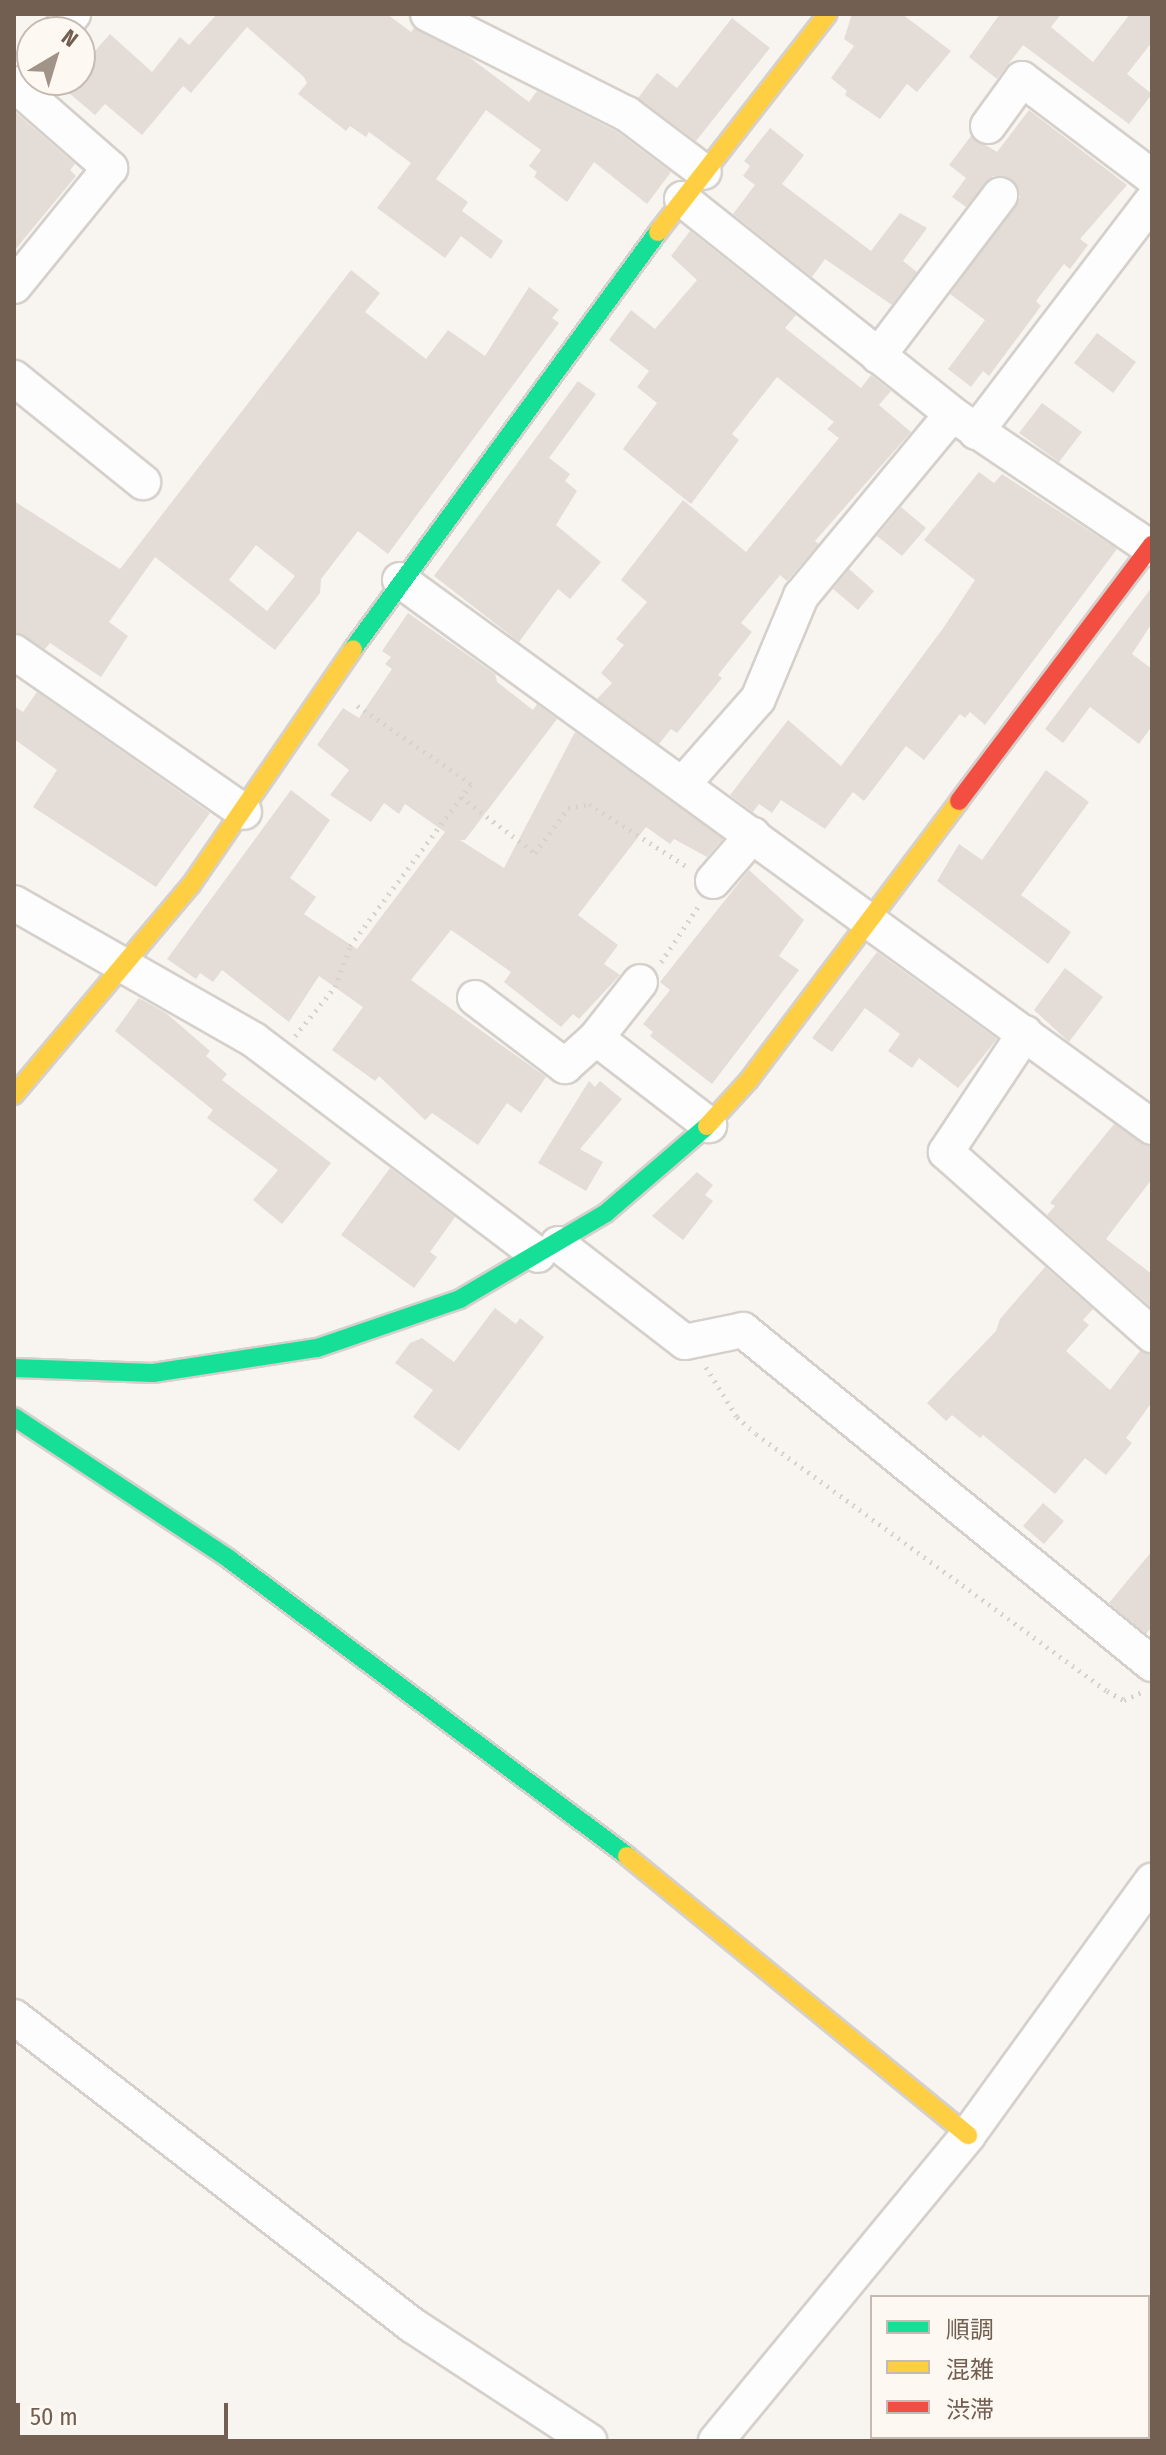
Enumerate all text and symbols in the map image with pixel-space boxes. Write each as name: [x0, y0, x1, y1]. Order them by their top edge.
north arrow: [16, 16, 96, 96]
text: N: [56, 24, 83, 53]
legend: [870, 2295, 1150, 2439]
text: 順調: [946, 2316, 994, 2344]
text: 混雑: [946, 2356, 994, 2384]
scale bar: [20, 2387, 232, 2437]
text: 渋滞: [946, 2396, 994, 2424]
text: 50 m: [30, 2403, 78, 2431]

